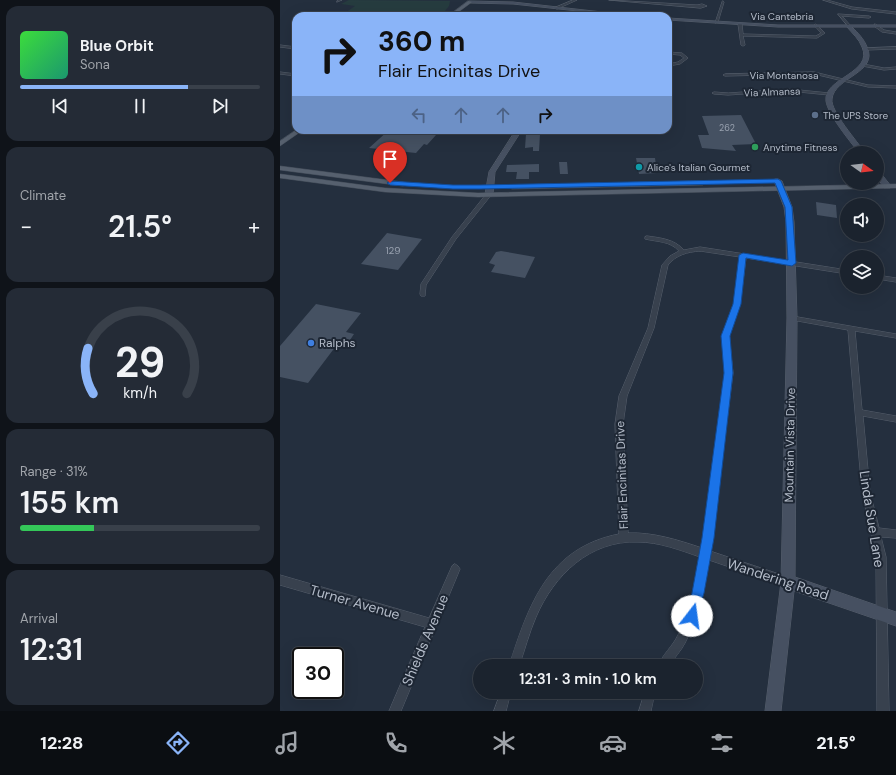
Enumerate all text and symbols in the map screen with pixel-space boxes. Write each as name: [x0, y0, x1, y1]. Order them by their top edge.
street label: Via Cantebria: [751, 10, 813, 23]
text: 360 m: [378, 23, 465, 60]
icon: right: [312, 28, 364, 80]
text: Blue Orbit: [80, 36, 154, 56]
text: Sona: [80, 56, 110, 73]
text: Flair Encinitas Drive: [378, 59, 540, 83]
street label: Via Montanosa: [750, 69, 818, 82]
street label: Via Almansa: [743, 85, 801, 99]
icon: previous: [49, 95, 71, 117]
icon: pause: [129, 95, 151, 117]
icon: next: [209, 95, 231, 117]
icon: left: [408, 104, 430, 126]
icon: ahead: [450, 104, 472, 126]
icon: ahead: [492, 104, 514, 126]
icon: right: [534, 104, 556, 126]
place label: The UPS Store: [823, 109, 889, 122]
marker: The UPS Store: [810, 110, 820, 120]
house number: 262: [719, 122, 735, 134]
place label: Anytime Fitness: [763, 141, 838, 154]
pin: [373, 142, 407, 183]
marker: Anytime Fitness: [750, 142, 760, 152]
north arrow: [840, 146, 884, 190]
map controls: [840, 146, 884, 294]
icon: arrive: [379, 148, 401, 170]
place label: Alice's Italian Gourmet: [647, 161, 750, 174]
marker: Alice's Italian Gourmet: [634, 162, 644, 172]
text: Climate: [20, 187, 66, 204]
button: sound: [840, 198, 884, 242]
text: 21.5°: [108, 207, 172, 246]
text: −: [20, 212, 32, 241]
text: +: [248, 212, 260, 241]
house number: 129: [385, 244, 401, 257]
button: layers: [840, 250, 884, 294]
text: 29: [115, 335, 165, 389]
place label: Ralphs: [319, 335, 356, 351]
marker: Ralphs: [306, 338, 316, 348]
text: km/h: [123, 383, 157, 401]
street label: Mountain Vista Drive: [781, 387, 799, 502]
street label: Flair Encinitas Drive: [612, 420, 632, 529]
text: Range · 31%: [20, 463, 88, 480]
street label: Linda Sue Lane: [855, 469, 889, 569]
text: 155 km: [20, 483, 119, 522]
street label: Wandering Road: [725, 554, 831, 604]
street label: Turner Avenue: [308, 581, 402, 623]
street label: Shields Avenue: [398, 591, 452, 688]
position arrow: [671, 595, 713, 637]
text: Arrival: [20, 610, 58, 627]
text: 12:31: [20, 630, 83, 669]
speed limit sign: 30: [292, 647, 344, 699]
text: 12:31 · 3 min · 1.0 km: [519, 669, 657, 689]
icon: directions: [164, 729, 192, 757]
icon: music: [273, 729, 301, 757]
icon: phone: [382, 729, 410, 757]
icon: climate: [490, 729, 518, 757]
icon: car: [599, 729, 627, 757]
icon: filters: [708, 729, 736, 757]
text: 12:28: [40, 731, 84, 755]
text: 21.5°: [816, 731, 856, 755]

